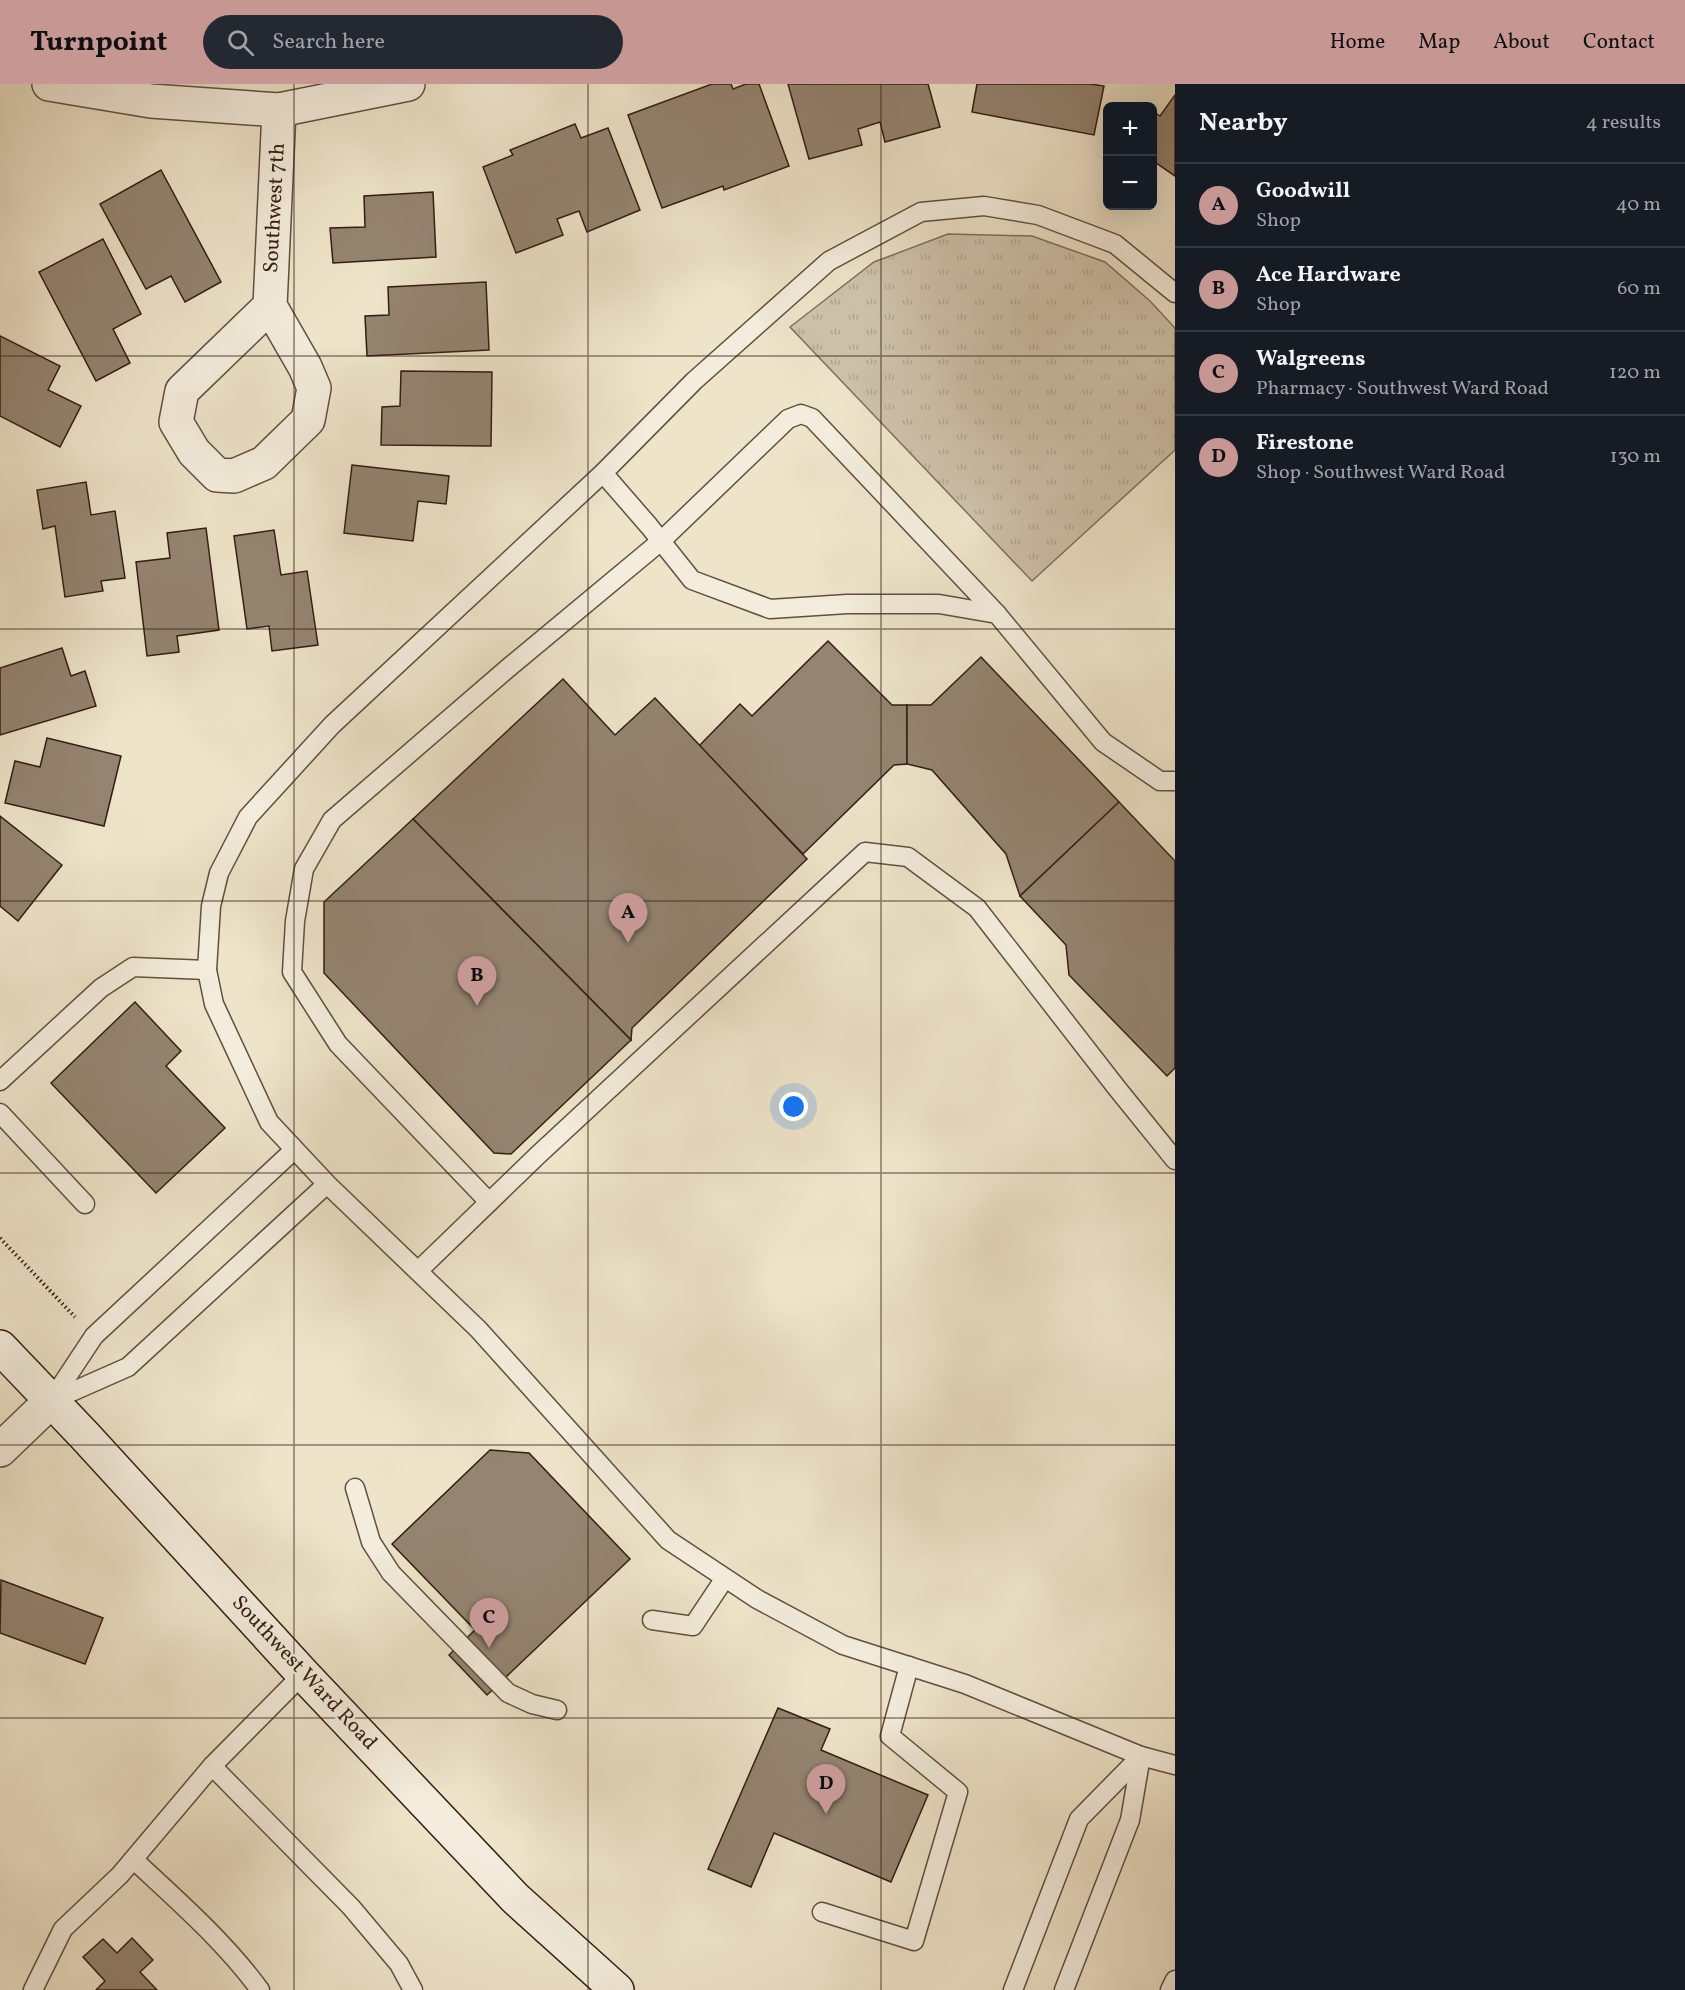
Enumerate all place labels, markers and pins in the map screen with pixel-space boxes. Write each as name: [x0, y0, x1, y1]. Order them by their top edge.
pin: A: [608, 894, 648, 943]
pin: B: [458, 956, 496, 1006]
pin: C: [470, 1598, 508, 1648]
pin: D: [806, 1764, 846, 1814]

